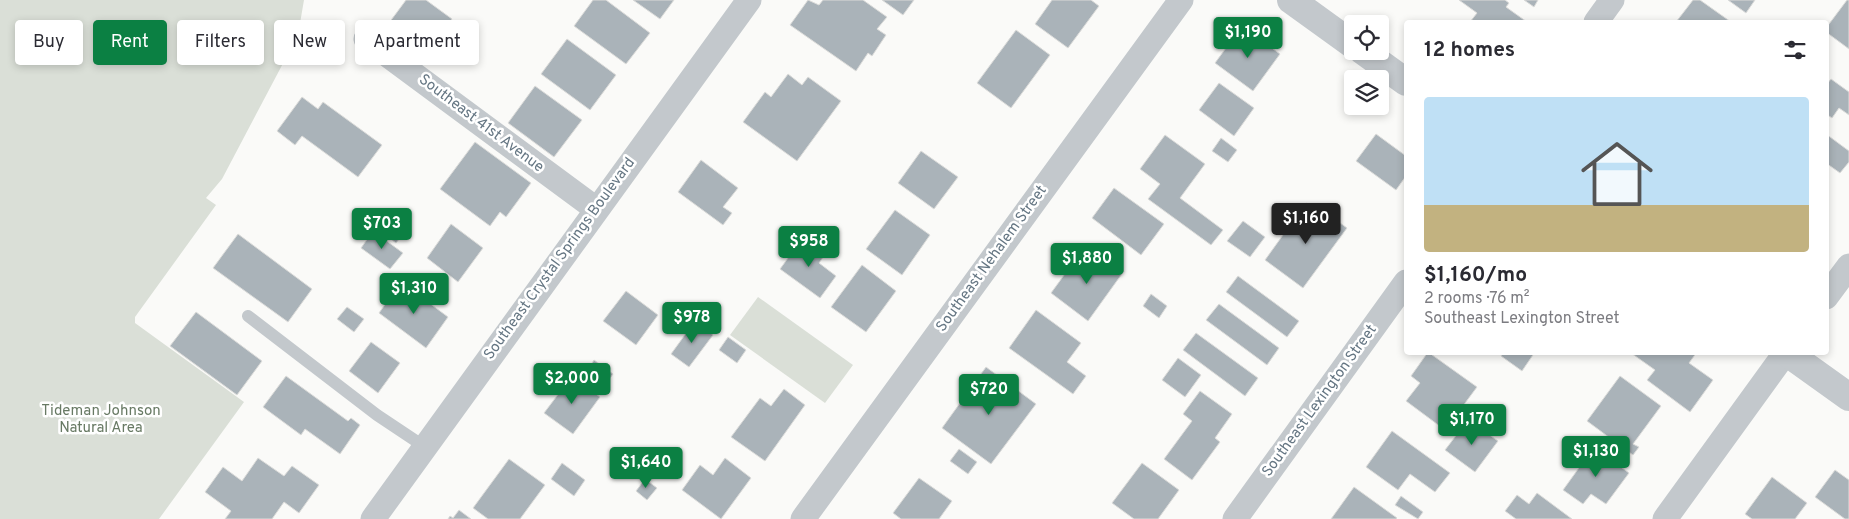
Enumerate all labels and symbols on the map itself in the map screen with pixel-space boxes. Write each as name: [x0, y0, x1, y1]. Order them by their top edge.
pin: $1,190: [1207, 17, 1289, 59]
street label: Southeast 41st Avenue: [415, 71, 547, 177]
street label: Southeast Crystal Springs Boulevard: [480, 154, 640, 364]
street label: Southeast Nehalem Street: [932, 182, 1052, 336]
pin: $1,160: [1265, 202, 1347, 245]
pin: $703: [352, 208, 412, 250]
pin: $958: [779, 226, 839, 268]
pin: $1,880: [1046, 242, 1128, 285]
pin: $1,310: [373, 272, 455, 315]
pin: $978: [662, 302, 722, 344]
street label: Southeast Lexington Street: [1258, 321, 1382, 481]
pin: $2,000: [531, 362, 613, 405]
pin: $720: [959, 374, 1019, 416]
park label: Tideman Johnson Natural Area: [41, 402, 161, 438]
pin: $1,170: [1431, 404, 1513, 446]
pin: $1,130: [1555, 436, 1637, 478]
pin: $1,640: [605, 446, 687, 489]

